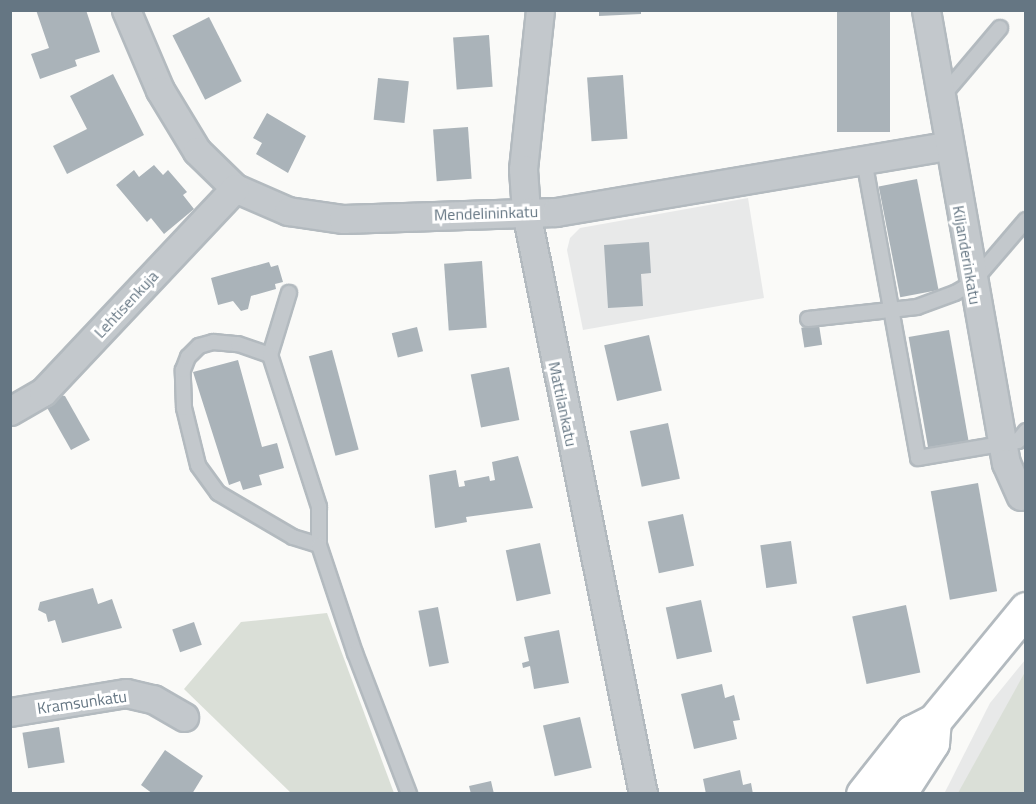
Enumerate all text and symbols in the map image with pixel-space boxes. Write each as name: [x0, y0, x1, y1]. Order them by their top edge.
street label: Mendelininkatu: [434, 202, 538, 224]
street label: Kiljanderinkatu: [949, 204, 985, 306]
street label: Lehtisenkuja: [90, 266, 162, 342]
street label: Mattilankatu: [545, 360, 581, 448]
street label: Kramsunkatu: [36, 686, 128, 718]

